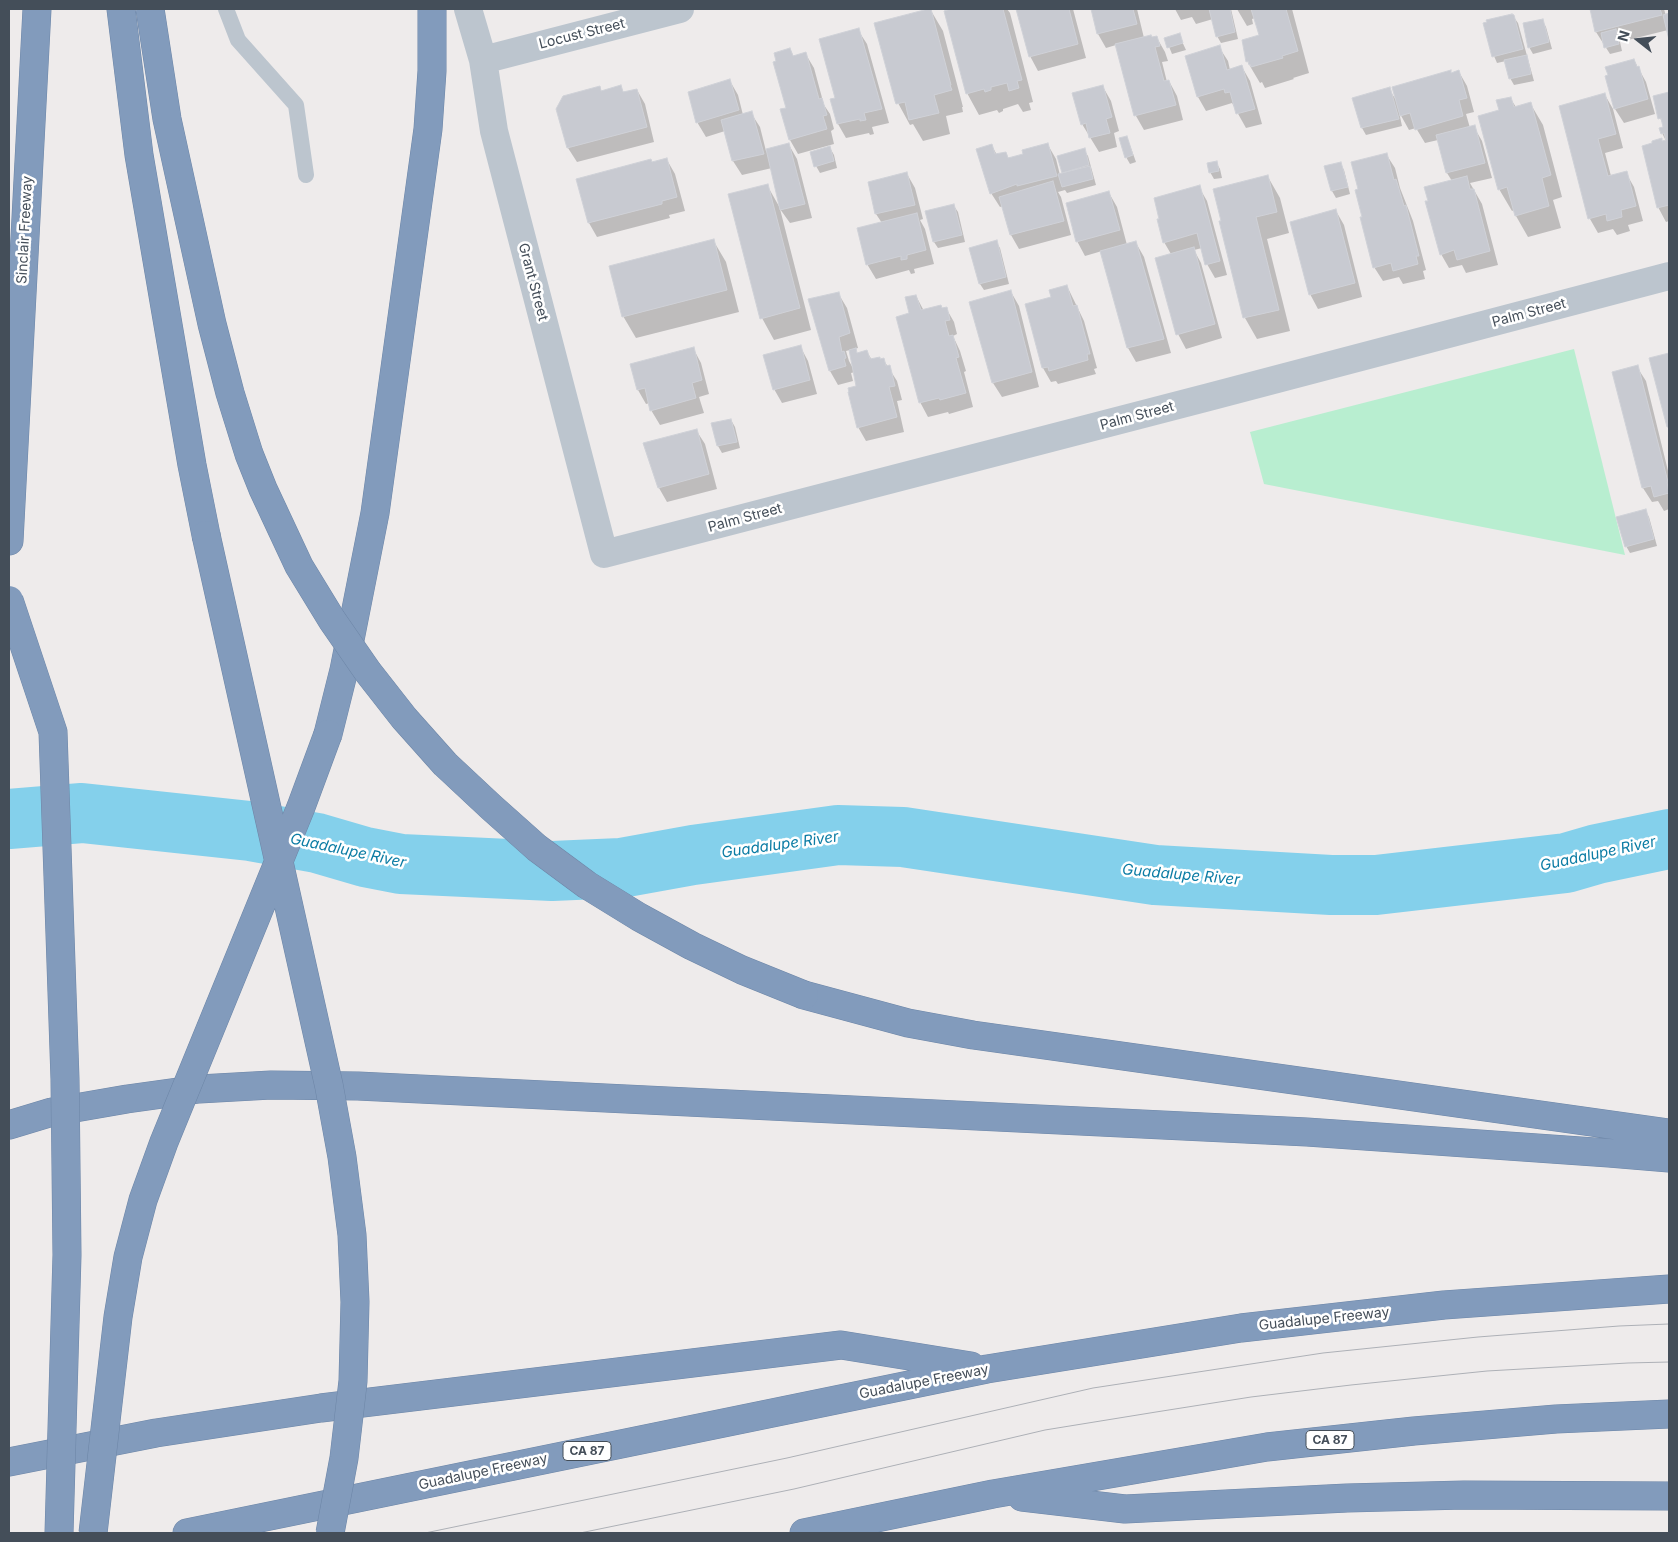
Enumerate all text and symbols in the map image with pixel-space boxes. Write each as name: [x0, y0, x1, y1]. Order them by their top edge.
street label: Locust Street: [537, 15, 627, 53]
north arrow: [1613, 15, 1663, 65]
text: N: [1613, 28, 1633, 43]
street label: Sinclair Freeway: [14, 175, 36, 285]
street label: Grant Street: [515, 241, 551, 323]
street label: Palm Street: [1490, 295, 1568, 331]
street label: Palm Street: [1098, 398, 1176, 434]
street label: Palm Street: [706, 500, 784, 536]
water label: Guadalupe River: [720, 828, 840, 862]
water label: Guadalupe River: [288, 830, 408, 872]
water label: Guadalupe River: [1538, 833, 1658, 875]
water label: Guadalupe River: [1121, 861, 1241, 889]
street label: Guadalupe Freeway: [1258, 1304, 1390, 1334]
street label: Guadalupe Freeway: [858, 1361, 990, 1403]
road number: CA 87: [1306, 1430, 1354, 1450]
road number: CA 87: [563, 1442, 611, 1460]
street label: Guadalupe Freeway: [417, 1450, 549, 1494]

